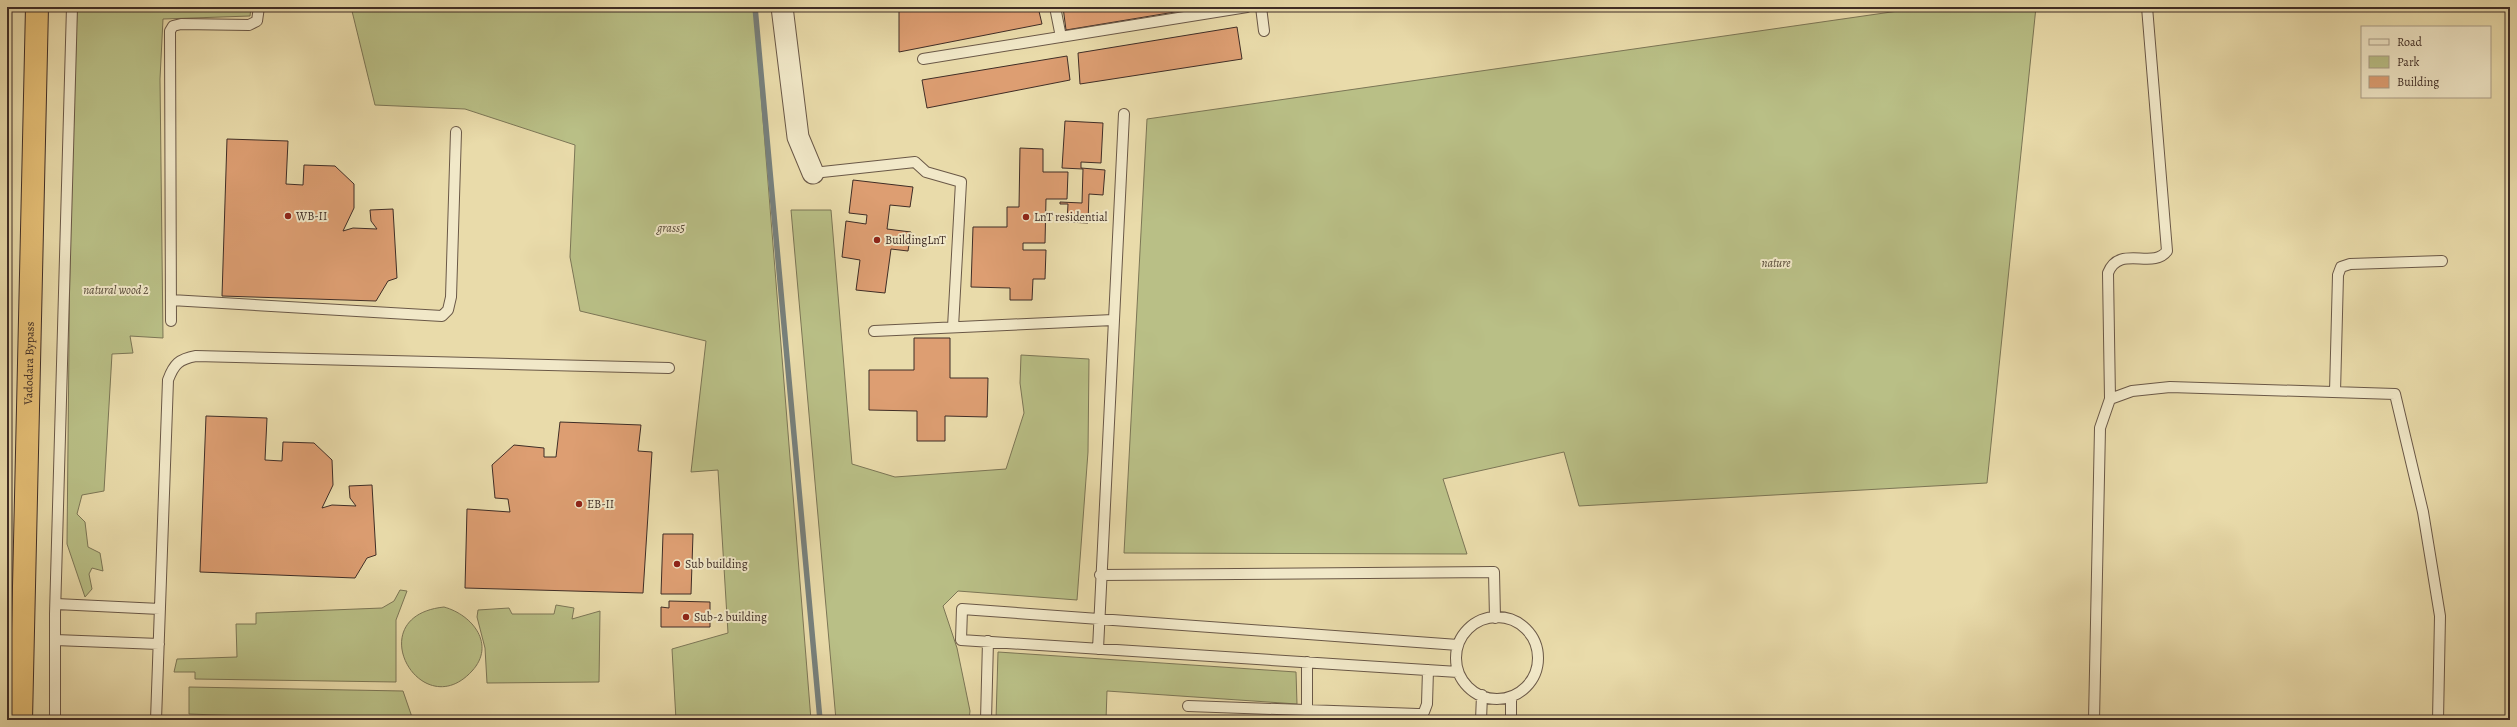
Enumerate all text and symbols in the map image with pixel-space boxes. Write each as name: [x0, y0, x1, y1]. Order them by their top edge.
legend: [2361, 26, 2491, 98]
text: Road: [2397, 34, 2423, 50]
text: Park: [2397, 54, 2420, 70]
text: Building: [2397, 74, 2439, 90]
place label: WB-II: [295, 208, 327, 224]
place label: LnT residential: [1034, 209, 1108, 225]
marker: WB-II: [283, 211, 293, 221]
marker: LnT residential: [1021, 212, 1031, 222]
park label: grass5: [656, 220, 685, 236]
place label: BuildingLnT: [885, 232, 946, 248]
marker: BuildingLnT: [872, 235, 882, 245]
park label: nature: [1761, 255, 1791, 271]
park label: natural wood 2: [83, 282, 149, 298]
street label: Vadodara Bypass: [20, 321, 38, 406]
place label: EB-II: [587, 496, 614, 512]
marker: EB-II: [574, 499, 584, 509]
place label: Sub building: [685, 556, 748, 572]
marker: Sub building: [672, 559, 682, 569]
place label: Sub-2 building: [694, 609, 767, 625]
marker: Sub-2 building: [681, 612, 691, 622]

